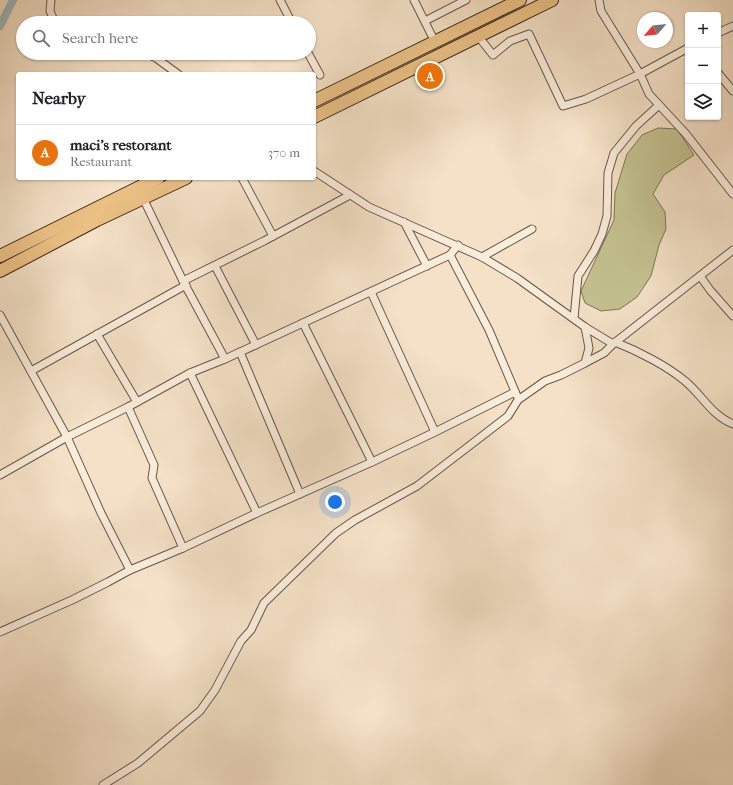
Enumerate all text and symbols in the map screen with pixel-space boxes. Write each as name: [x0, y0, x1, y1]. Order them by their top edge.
north arrow: [637, 12, 673, 48]
map controls: [685, 12, 721, 120]
button: +: [685, 12, 721, 48]
search box: [16, 16, 316, 60]
icon: search: [30, 27, 52, 49]
text: Search here: [62, 29, 138, 47]
button: −: [685, 48, 721, 84]
pin: A: [417, 61, 443, 91]
button: layers: [685, 84, 721, 120]
text: Nearby: [32, 88, 86, 108]
text: maci's restorant: [70, 136, 172, 154]
text: A: [41, 145, 49, 160]
text: 370 m: [268, 145, 300, 160]
text: Restaurant: [70, 154, 132, 169]
your location: [325, 492, 345, 512]

